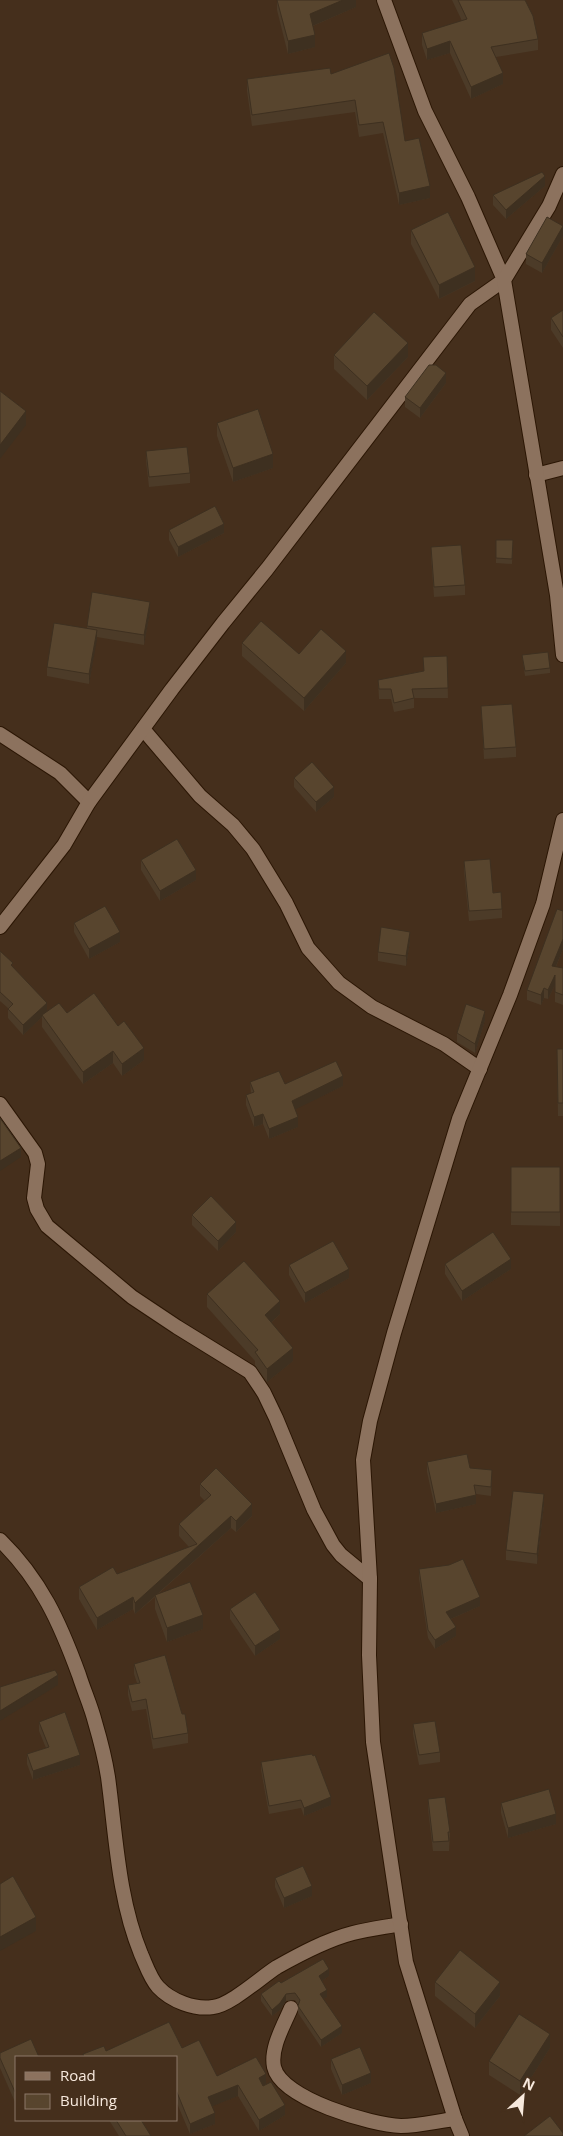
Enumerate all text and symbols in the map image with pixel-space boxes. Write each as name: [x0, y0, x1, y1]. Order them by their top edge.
legend: [15, 2056, 178, 2121]
text: Road: [60, 2065, 96, 2085]
north arrow: [498, 2071, 548, 2121]
text: N: [520, 2073, 538, 2095]
text: Building: [60, 2090, 117, 2110]

